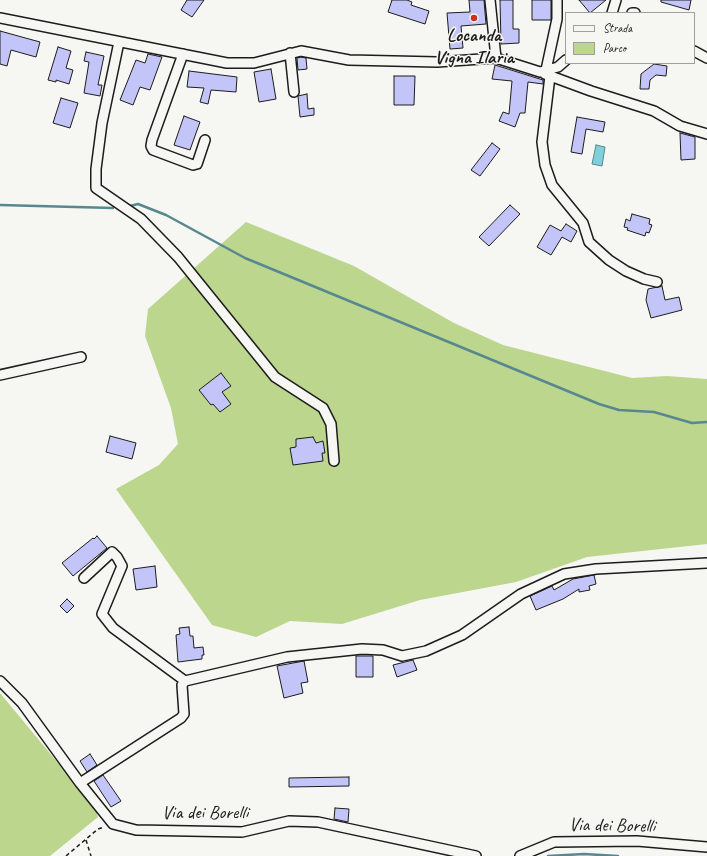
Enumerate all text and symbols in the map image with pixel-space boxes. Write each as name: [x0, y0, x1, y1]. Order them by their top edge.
legend: [565, 12, 695, 64]
marker: Locanda Vigna Ilaria: [469, 13, 479, 23]
text: Strada: [603, 20, 632, 36]
place label: Locanda Vigna Ilaria: [434, 25, 514, 69]
text: Parco: [603, 40, 626, 56]
street label: Via dei Borelli: [162, 802, 248, 824]
street label: Via dei Borelli: [569, 814, 655, 838]

